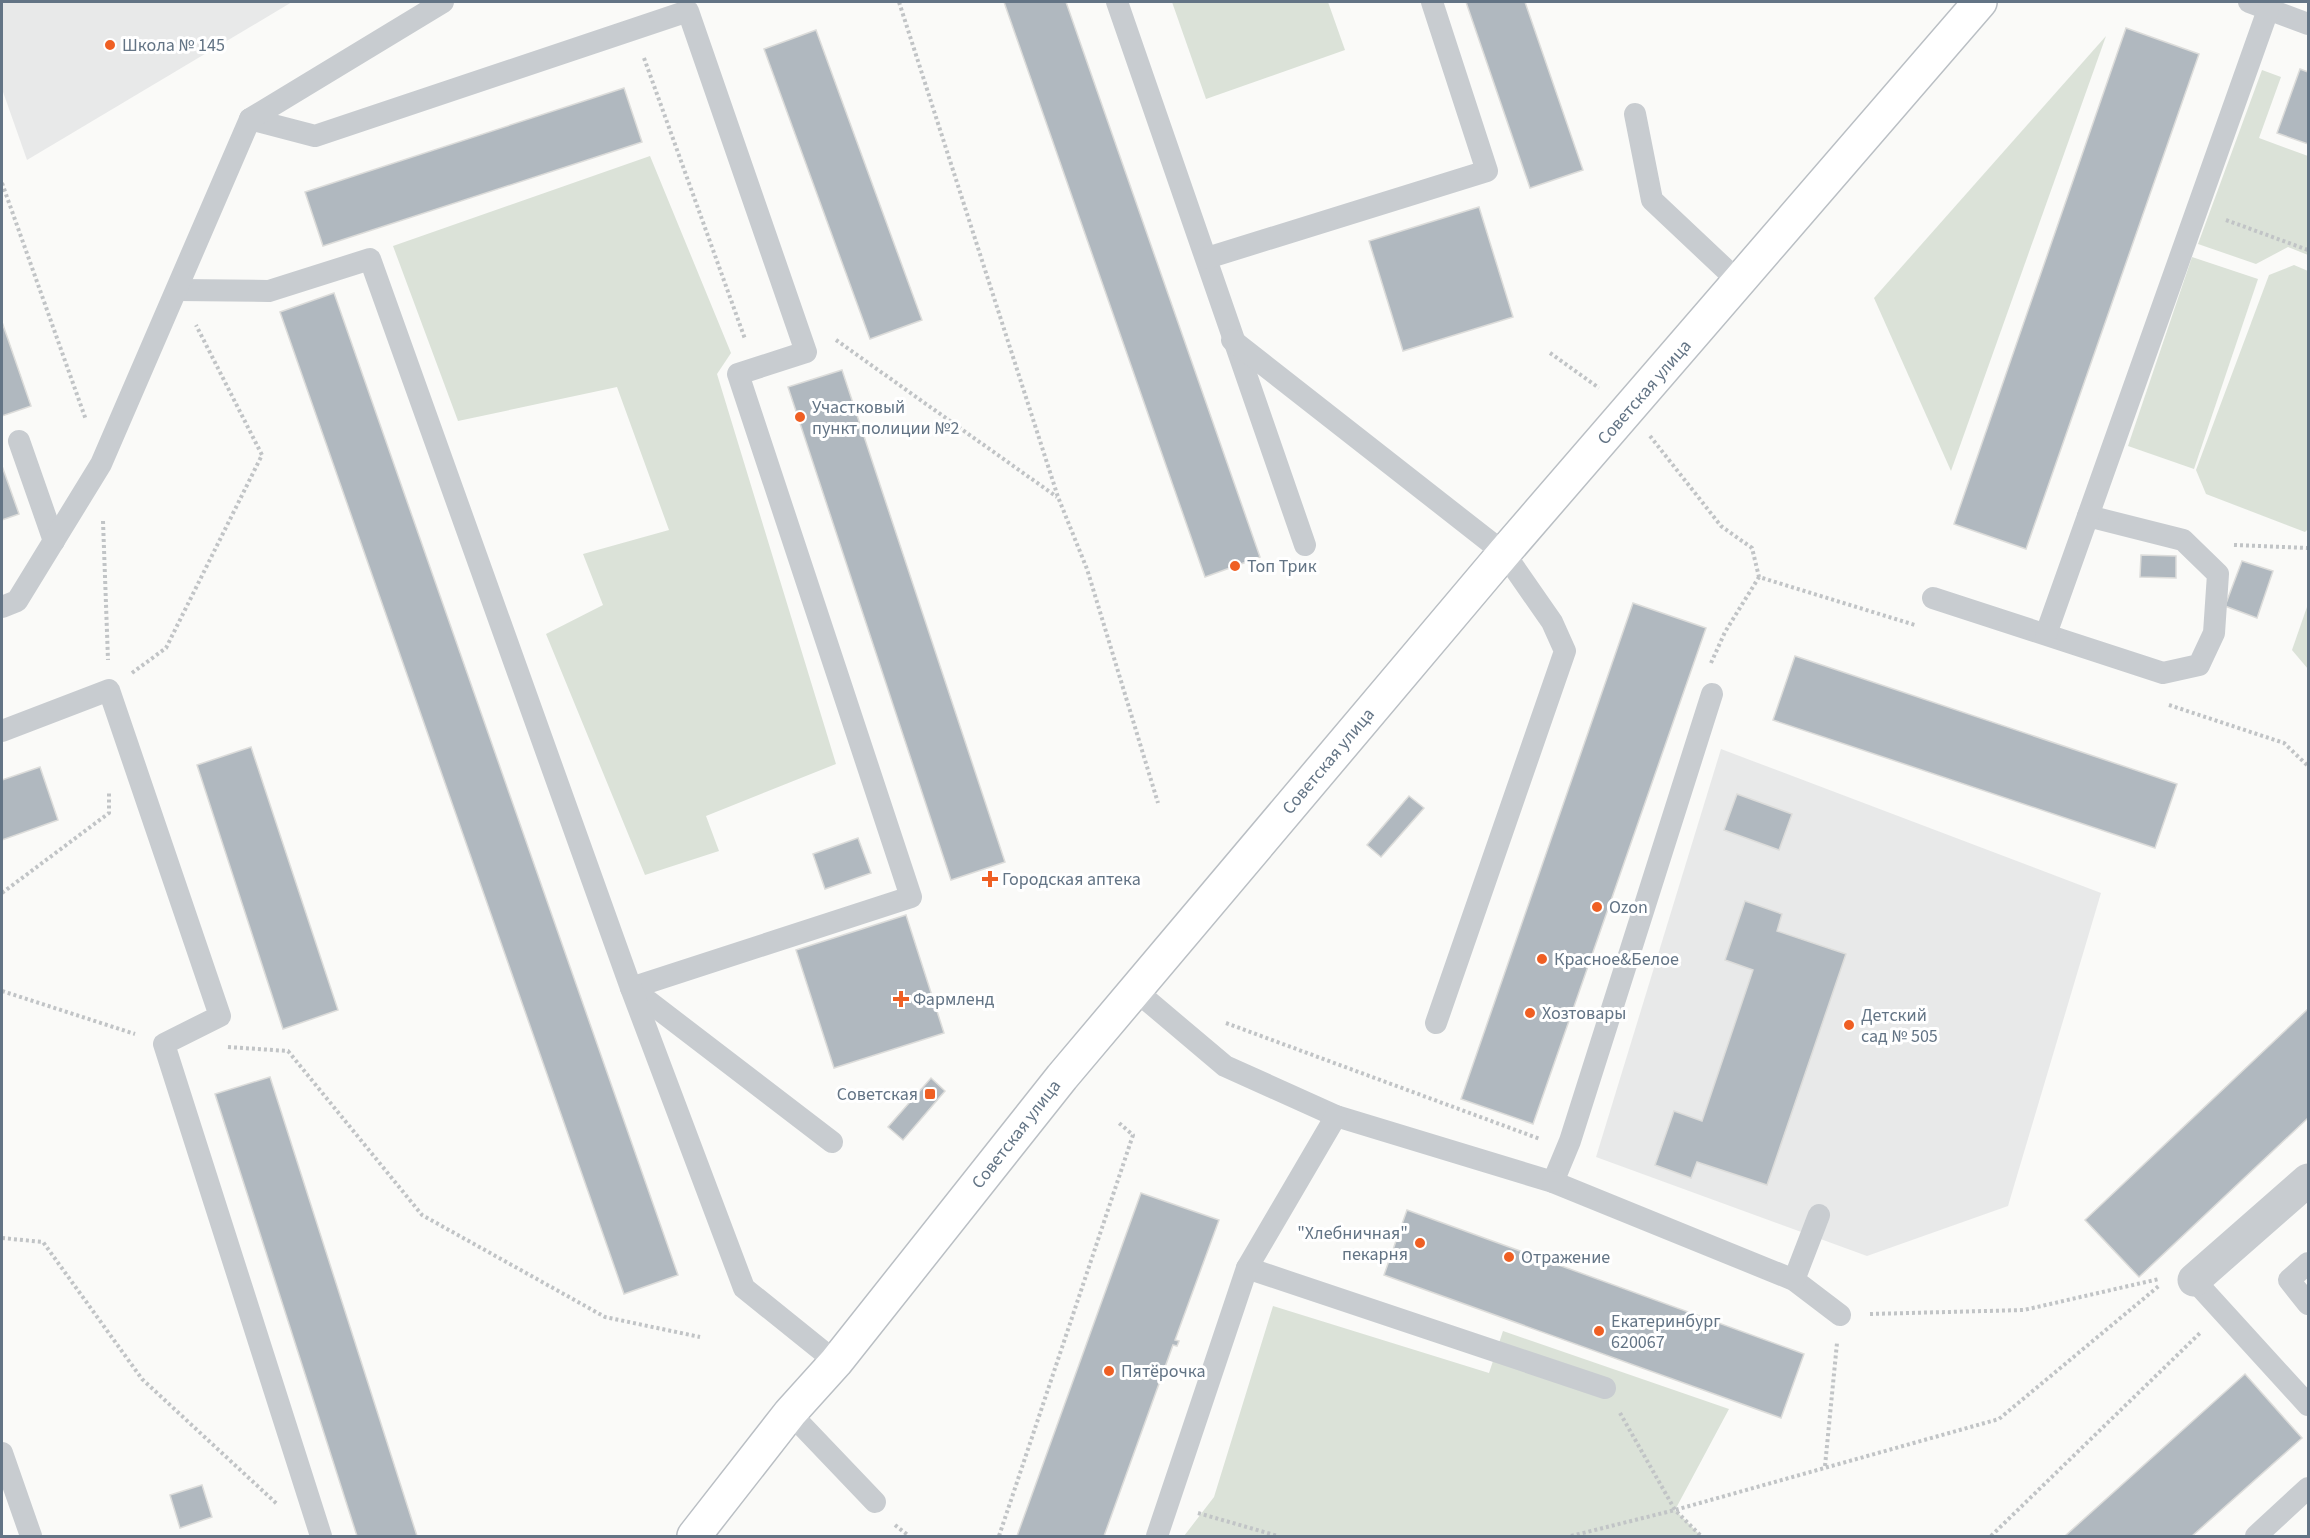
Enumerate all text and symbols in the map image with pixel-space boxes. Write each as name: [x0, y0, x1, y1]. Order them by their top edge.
place label: Школа № 145: [122, 33, 225, 58]
marker: Школа № 145: [103, 38, 117, 52]
street label: Советская улица: [1592, 334, 1697, 450]
place label: Участковый пункт полиции №2: [812, 395, 959, 441]
marker: Участковый пункт полиции №2: [793, 410, 807, 424]
place label: Топ Трик: [1247, 554, 1317, 579]
marker: Топ Трик: [1228, 559, 1242, 573]
street label: Советская улица: [1276, 703, 1380, 820]
place label: Городская аптека: [1002, 867, 1141, 892]
marker: Городская аптека: [983, 872, 997, 886]
place label: Ozon: [1609, 895, 1648, 920]
marker: Ozon: [1590, 900, 1604, 914]
place label: Красное&Белое: [1554, 947, 1679, 972]
marker: Красное&Белое: [1535, 952, 1549, 966]
place label: Фармленд: [913, 987, 995, 1012]
marker: Фармленд: [894, 992, 908, 1006]
place label: Хозтовары: [1542, 1001, 1626, 1026]
place label: Детский сад № 505: [1861, 1003, 1938, 1049]
marker: Хозтовары: [1523, 1006, 1537, 1020]
marker: Детский сад № 505: [1842, 1018, 1856, 1032]
street label: Советская улица: [966, 1075, 1067, 1194]
place label: Советская: [837, 1082, 918, 1107]
marker: Советская: [923, 1087, 937, 1101]
place label: "Хлебничная" пекарня: [1297, 1221, 1408, 1267]
marker: "Хлебничная" пекарня: [1413, 1236, 1427, 1250]
place label: Отражение: [1521, 1245, 1610, 1270]
marker: Отражение: [1502, 1250, 1516, 1264]
place label: Екатеринбург 620067: [1611, 1309, 1721, 1355]
marker: Екатеринбург 620067: [1592, 1324, 1606, 1338]
place label: Пятёрочка: [1121, 1359, 1206, 1384]
marker: Пятёрочка: [1102, 1364, 1116, 1378]

